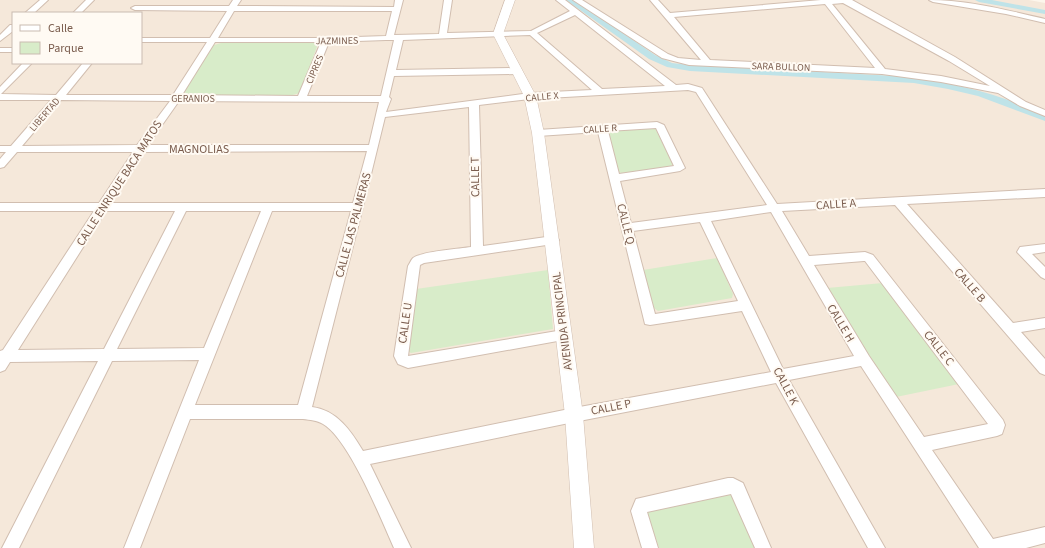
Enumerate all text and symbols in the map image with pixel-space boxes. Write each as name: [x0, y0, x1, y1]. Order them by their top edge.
legend: [12, 12, 142, 64]
text: Calle: [48, 20, 73, 37]
street label: JAZMINES: [316, 34, 358, 48]
text: Parque: [48, 40, 84, 57]
street label: CIPRES: [303, 53, 327, 86]
street label: SARA BULLON: [751, 59, 811, 75]
street label: CALLE X: [525, 89, 559, 105]
street label: GERANIOS: [171, 92, 215, 106]
street label: LIBERTAD: [26, 95, 63, 135]
street label: CALLE ENRIQUE BACA MATOS: [72, 117, 166, 249]
street label: CALLE R: [583, 121, 618, 137]
street label: MAGNOLIAS: [169, 141, 229, 158]
street label: CALLE T: [467, 156, 484, 197]
street label: CALLE LAS PALMERAS: [331, 171, 376, 280]
street label: CALLE A: [815, 195, 857, 214]
street label: CALLE Q: [612, 202, 639, 246]
street label: CALLE B: [950, 264, 989, 306]
street label: AVENIDA PRINCIPAL: [548, 271, 577, 371]
street label: CALLE U: [394, 301, 417, 345]
street label: CALLE H: [823, 301, 859, 345]
street label: CALLE C: [919, 327, 958, 370]
street label: CALLE K: [768, 364, 803, 408]
street label: CALLE P: [590, 395, 633, 420]

